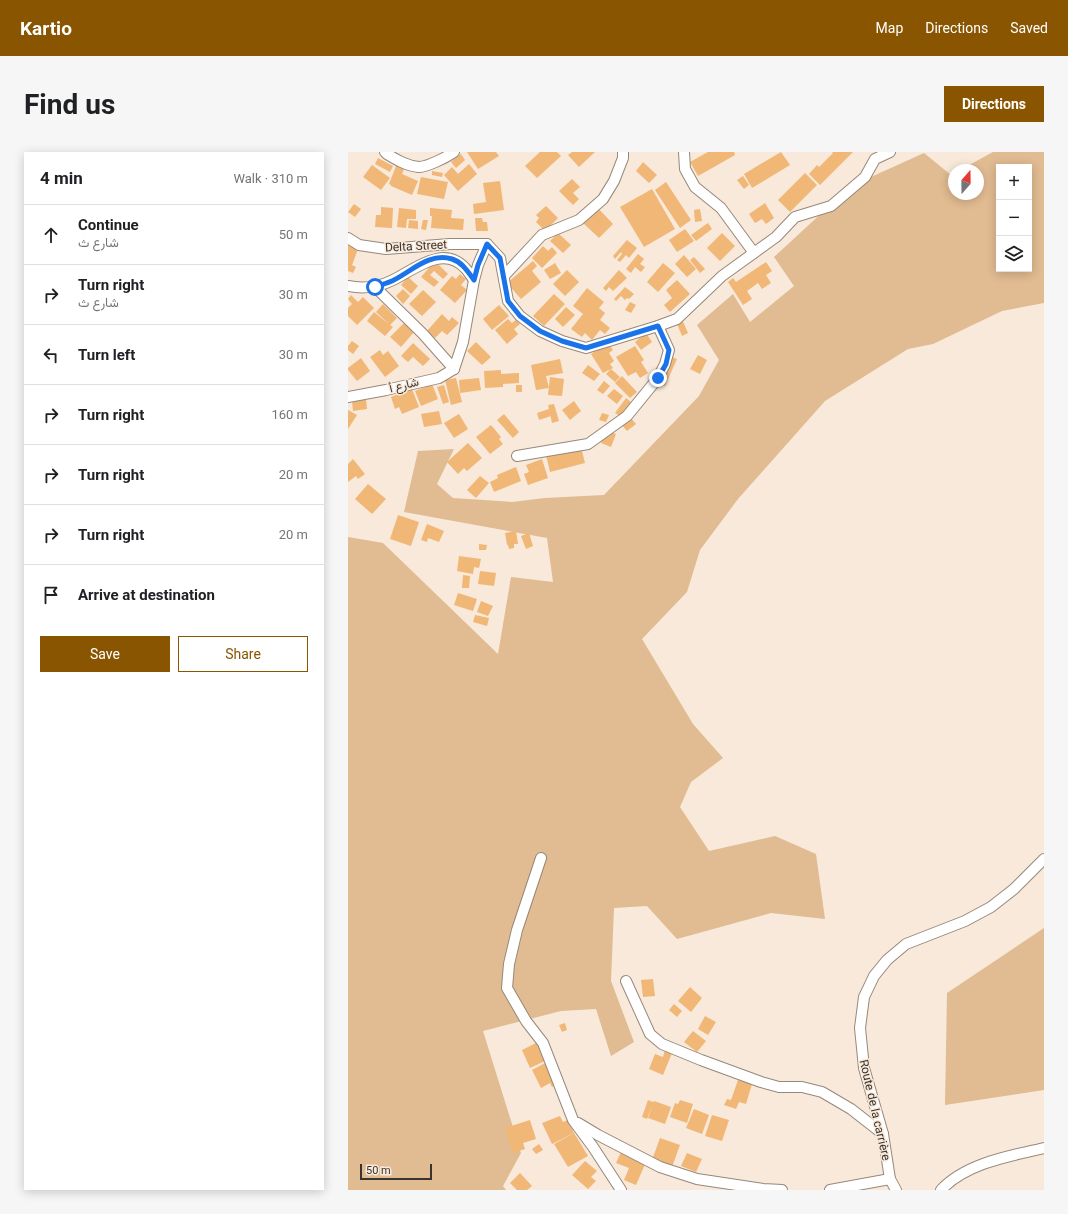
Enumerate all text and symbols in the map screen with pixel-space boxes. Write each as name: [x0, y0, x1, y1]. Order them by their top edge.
text: Kartio: [20, 17, 72, 40]
text: Map: [876, 20, 903, 36]
text: Directions: [925, 20, 988, 36]
text: Saved: [1010, 20, 1048, 36]
button: Directions: [944, 86, 1044, 122]
text: Find us: [24, 88, 115, 121]
north arrow: [948, 164, 984, 200]
map controls: [996, 164, 1032, 272]
button: +: [996, 164, 1032, 200]
text: 4 min: [40, 168, 83, 188]
text: Walk · 310 m: [233, 171, 308, 186]
button: −: [996, 200, 1032, 236]
text: Continue: [78, 216, 139, 234]
icon: ahead: [40, 224, 62, 246]
text: 50 m: [279, 227, 308, 242]
text: شارع ث: [78, 235, 119, 250]
button: layers: [996, 236, 1032, 272]
street label: Delta Street: [385, 237, 448, 255]
text: Turn right: [78, 276, 144, 294]
route start: [366, 278, 384, 296]
icon: right: [40, 284, 62, 306]
text: 30 m: [279, 287, 308, 302]
text: شارع ث: [78, 295, 119, 310]
icon: left: [40, 344, 62, 366]
text: Turn left: [78, 346, 135, 364]
text: 30 m: [279, 347, 308, 362]
route end: [649, 369, 667, 387]
street label: شارع أ: [388, 375, 421, 397]
icon: right: [40, 404, 62, 426]
text: Turn right: [78, 406, 144, 424]
text: 160 m: [271, 407, 308, 422]
icon: right: [40, 464, 62, 486]
text: Turn right: [78, 466, 144, 484]
text: 20 m: [279, 467, 308, 482]
icon: right: [40, 524, 62, 546]
text: Turn right: [78, 526, 144, 544]
text: 20 m: [279, 527, 308, 542]
icon: arrive: [40, 584, 62, 606]
text: Arrive at destination: [78, 586, 215, 604]
button: Save: [40, 636, 170, 672]
button: Share: [178, 636, 308, 672]
street label: Route de la carrière: [857, 1058, 893, 1162]
scale bar: [360, 1162, 432, 1181]
text: 50 m: [366, 1164, 391, 1177]

